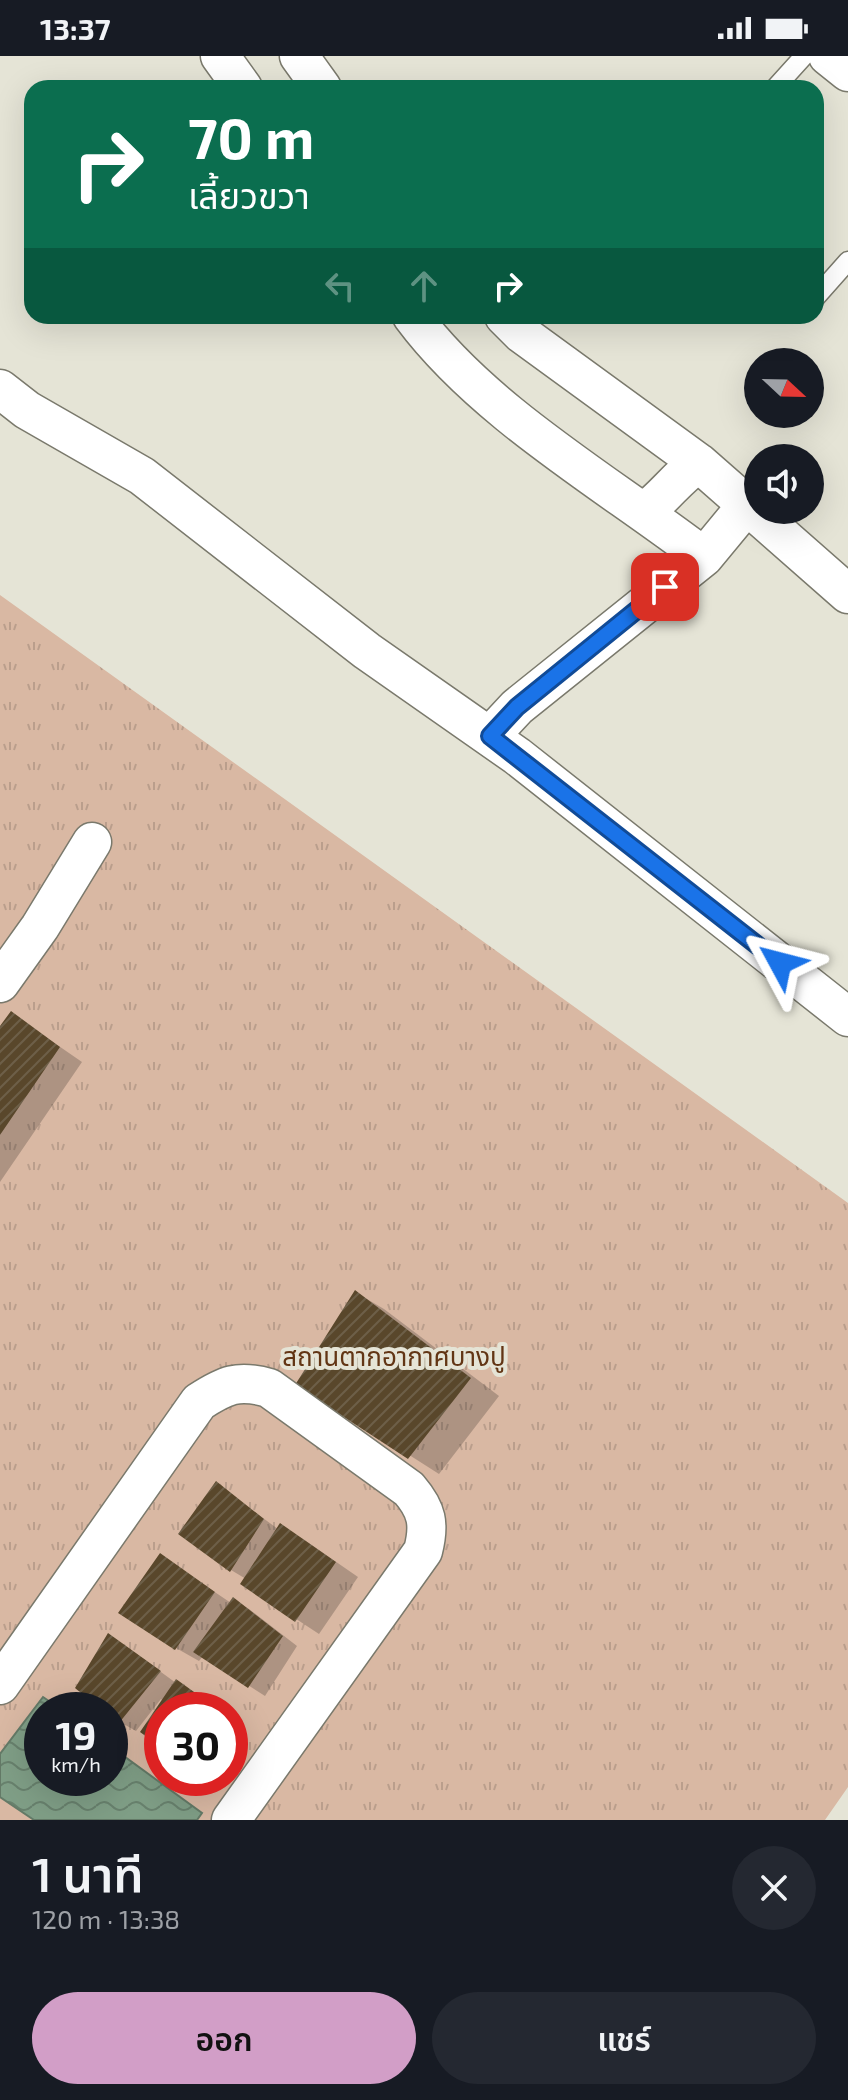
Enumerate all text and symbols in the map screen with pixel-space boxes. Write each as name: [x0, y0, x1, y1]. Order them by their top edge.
text: 13:37: [40, 10, 111, 46]
text: 70 m: [188, 103, 314, 170]
icon: right: [56, 112, 160, 216]
text: เลี้ยวขวา: [188, 173, 310, 216]
icon: left: [318, 264, 362, 308]
icon: ahead: [402, 264, 446, 308]
icon: right: [486, 264, 530, 308]
north arrow: [744, 348, 824, 428]
map controls: [744, 348, 824, 524]
button: sound: [744, 444, 824, 524]
pin: [631, 553, 699, 621]
icon: arrive: [643, 565, 687, 609]
position arrow: [738, 921, 822, 1005]
park label: สถานตากอากาศบางปู: [282, 1340, 506, 1373]
speed limit sign: 30: [144, 1692, 248, 1796]
text: 19: [56, 1710, 96, 1758]
text: km/h: [51, 1752, 101, 1776]
text: 1 นาที: [32, 1844, 144, 1902]
button: close: [732, 1846, 816, 1930]
text: 120 m · 13:38: [32, 1903, 180, 1934]
button: ออก: [32, 1992, 416, 2084]
button: แชร์: [432, 1992, 816, 2084]

